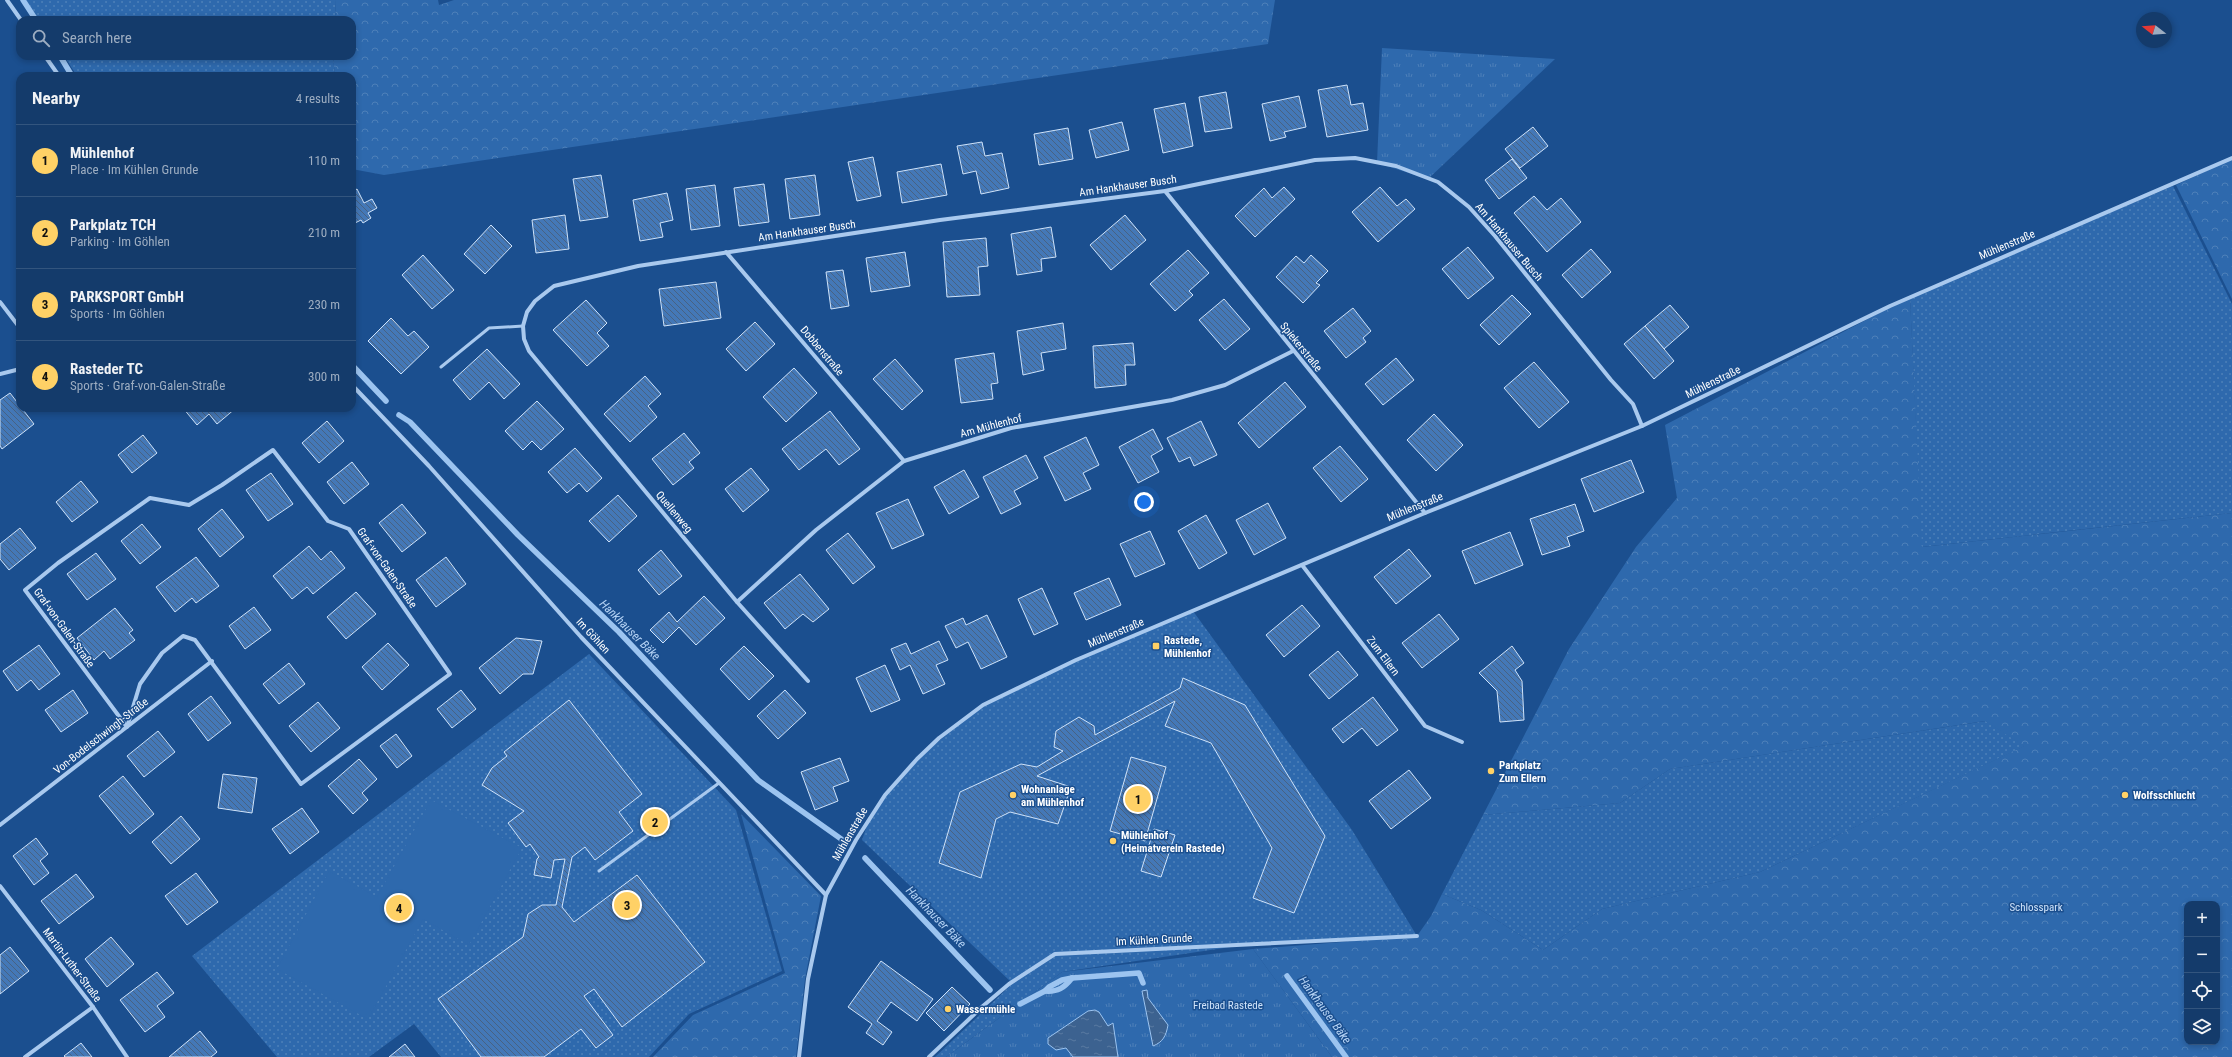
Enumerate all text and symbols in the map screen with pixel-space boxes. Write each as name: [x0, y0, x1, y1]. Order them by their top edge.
north arrow: [2136, 12, 2172, 48]
search box: [16, 16, 356, 60]
icon: search: [30, 27, 52, 49]
text: Search here: [62, 29, 132, 47]
text: Nearby: [32, 88, 80, 108]
text: 4 results: [296, 91, 340, 106]
text: Mühlenhof: [70, 144, 134, 162]
text: 1: [42, 153, 48, 168]
text: 110 m: [308, 153, 340, 168]
text: Place · Im Kühlen Grunde: [70, 162, 198, 177]
street label: Am Hankhauser Busch: [1078, 173, 1178, 199]
street label: Am Hankhauser Busch: [1472, 200, 1546, 284]
text: Parkplatz TCH: [70, 216, 156, 234]
street label: Am Hankhauser Busch: [757, 218, 857, 244]
text: 2: [42, 225, 48, 240]
text: 210 m: [308, 225, 340, 240]
street label: Mühlenstraße: [1977, 227, 2037, 263]
text: Parking · Im Göhlen: [70, 234, 170, 249]
text: PARKSPORT GmbH: [70, 288, 184, 306]
text: 3: [42, 297, 48, 312]
text: 230 m: [308, 297, 340, 312]
text: Sports · Im Göhlen: [70, 306, 165, 321]
street label: Spiekerstraße: [1277, 320, 1325, 374]
street label: Dobbenstraße: [798, 324, 846, 378]
text: Rasteder TC: [70, 360, 143, 378]
street label: Mühlenstraße: [1683, 363, 1743, 401]
text: 4: [42, 369, 48, 384]
text: 300 m: [308, 369, 340, 384]
text: Sports · Graf-von-Galen-Straße: [70, 378, 225, 393]
street label: Am Mühlenhof: [959, 411, 1024, 440]
street label: Quellenweg: [653, 489, 695, 535]
street label: Mühlenstraße: [1385, 490, 1445, 524]
your location: [1134, 492, 1154, 512]
street label: Graf-von-Galen-Straße: [354, 525, 420, 611]
street label: Graf-von-Galen-Straße: [31, 586, 97, 670]
water label: Hankhauser Bäke: [597, 597, 664, 664]
street label: Mühlenstraße: [1086, 615, 1146, 651]
street label: Im Göhlen: [573, 616, 613, 656]
place label: Rastede, Mühlenhof: [1164, 634, 1212, 660]
street label: Zum Ellern: [1364, 634, 1402, 678]
marker: Rastede, Mühlenhof: [1151, 641, 1161, 651]
street label: Von-Bodelschwingh-Straße: [51, 695, 151, 777]
place label: Parkplatz Zum Ellern: [1499, 759, 1546, 785]
marker: Parkplatz Zum Ellern: [1486, 766, 1496, 776]
place label: Wohnanlage am Mühlenhof: [1021, 783, 1084, 809]
pin: 1: [1125, 784, 1151, 814]
place label: Wolfsschlucht: [2133, 789, 2196, 802]
marker: Wohnanlage am Mühlenhof: [1008, 790, 1018, 800]
marker: Wolfsschlucht: [2120, 790, 2130, 800]
street label: Mühlenstraße: [829, 805, 871, 863]
pin: 2: [642, 807, 668, 837]
place label: Mühlenhof (Heimatverein Rastede): [1121, 829, 1225, 855]
marker: Mühlenhof (Heimatverein Rastede): [1108, 836, 1118, 846]
water label: Hankhauser Bäke: [903, 883, 969, 951]
pin: 3: [614, 890, 640, 920]
pin: 4: [386, 893, 412, 923]
park label: Schlosspark: [2009, 901, 2063, 914]
map controls: [2184, 901, 2220, 1045]
button: +: [2184, 901, 2220, 937]
street label: Martin-Luther-Straße: [40, 925, 104, 1005]
street label: Im Kühlen Grunde: [1115, 932, 1193, 948]
button: −: [2184, 937, 2220, 973]
water label: Hankhauser Bäke: [1296, 973, 1355, 1047]
button: locate: [2184, 973, 2220, 1009]
park label: Freibad Rastede: [1193, 999, 1263, 1012]
place label: Wassermühle: [956, 1003, 1015, 1016]
marker: Wassermühle: [943, 1004, 953, 1014]
button: layers: [2184, 1009, 2220, 1045]

